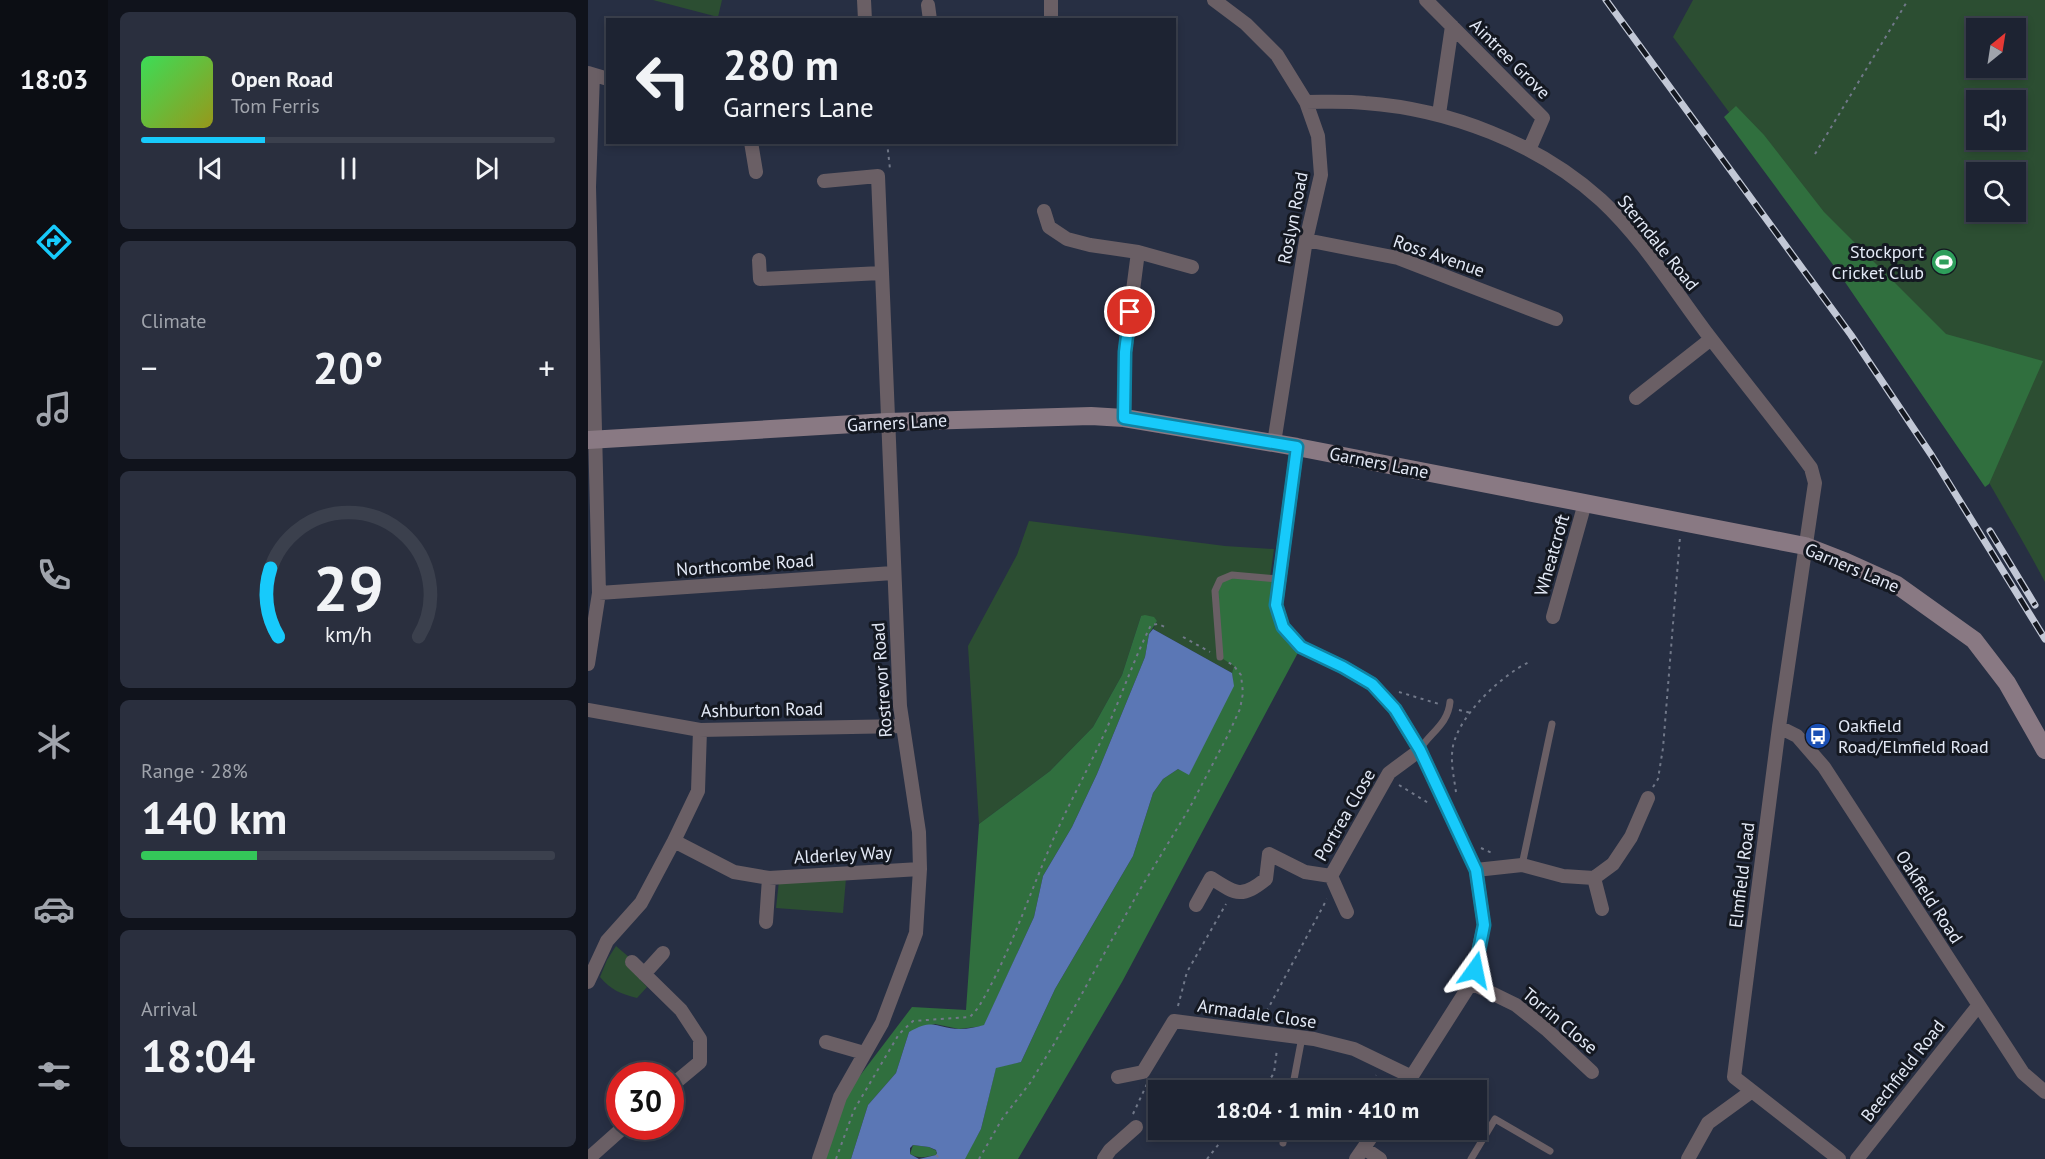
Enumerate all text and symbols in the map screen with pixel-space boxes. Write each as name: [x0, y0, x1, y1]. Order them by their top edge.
street label: Aintree Grove: [1465, 14, 1555, 104]
north arrow: [1966, 18, 2026, 78]
map controls: [1966, 18, 2026, 222]
text: 280 m: [723, 37, 839, 92]
icon: left: [624, 42, 702, 120]
text: 18:03: [20, 62, 88, 96]
text: Open Road: [231, 65, 333, 93]
text: Garners Lane: [723, 90, 874, 124]
button: sound: [1966, 90, 2026, 150]
text: Tom Ferris: [231, 93, 320, 119]
icon: previous: [194, 152, 227, 185]
icon: pause: [332, 152, 365, 185]
icon: next: [470, 152, 503, 185]
button: search: [1966, 162, 2026, 222]
street label: Roslyn Road: [1272, 170, 1313, 266]
street label: Sterndale Road: [1613, 190, 1704, 295]
icon: directions: [33, 221, 75, 263]
street label: Ross Avenue: [1390, 229, 1488, 282]
place label: Stockport Cricket Club: [1832, 240, 1924, 284]
sports icon: Stockport Cricket Club: [1929, 247, 1959, 277]
pin: [1104, 286, 1155, 337]
icon: arrive: [1113, 295, 1146, 328]
text: Climate: [141, 308, 207, 334]
text: 20°: [313, 338, 383, 396]
text: −: [141, 346, 158, 389]
text: +: [538, 346, 555, 389]
icon: music: [33, 388, 75, 430]
street label: Garners Lane: [846, 408, 948, 437]
street label: Garners Lane: [1328, 442, 1431, 483]
street label: Wheatcroft: [1529, 511, 1574, 598]
street label: Garners Lane: [1801, 537, 1903, 598]
text: 29: [313, 547, 383, 628]
street label: Northcombe Road: [675, 548, 815, 581]
icon: phone: [33, 554, 75, 596]
text: km/h: [324, 620, 371, 648]
street label: Rostrevor Road: [866, 622, 897, 738]
street label: Ashburton Road: [701, 697, 823, 722]
place label: Oakfield Road/Elmfield Road: [1838, 714, 1989, 758]
icon: climate: [33, 721, 75, 763]
bus stop icon: Oakfield Road/Elmfield Road: [1803, 721, 1833, 751]
text: Range · 28%: [141, 758, 248, 784]
street label: Portrea Close: [1309, 765, 1380, 865]
text: 140 km: [141, 788, 287, 846]
street label: Elmfield Road: [1724, 821, 1759, 929]
street label: Alderley Way: [793, 840, 893, 869]
street label: Oakfield Road: [1891, 846, 1968, 948]
icon: car: [33, 888, 75, 930]
position arrow: [1443, 938, 1507, 1002]
street label: Torrin Close: [1518, 983, 1603, 1059]
street label: Armadale Close: [1196, 994, 1318, 1033]
text: Arrival: [141, 996, 197, 1022]
street label: Beechfield Road: [1856, 1015, 1950, 1126]
text: 18:04: [141, 1026, 255, 1084]
icon: filters: [33, 1055, 75, 1097]
speed limit sign: 30: [606, 1062, 684, 1140]
text: 18:04 · 1 min · 410 m: [1216, 1096, 1419, 1124]

